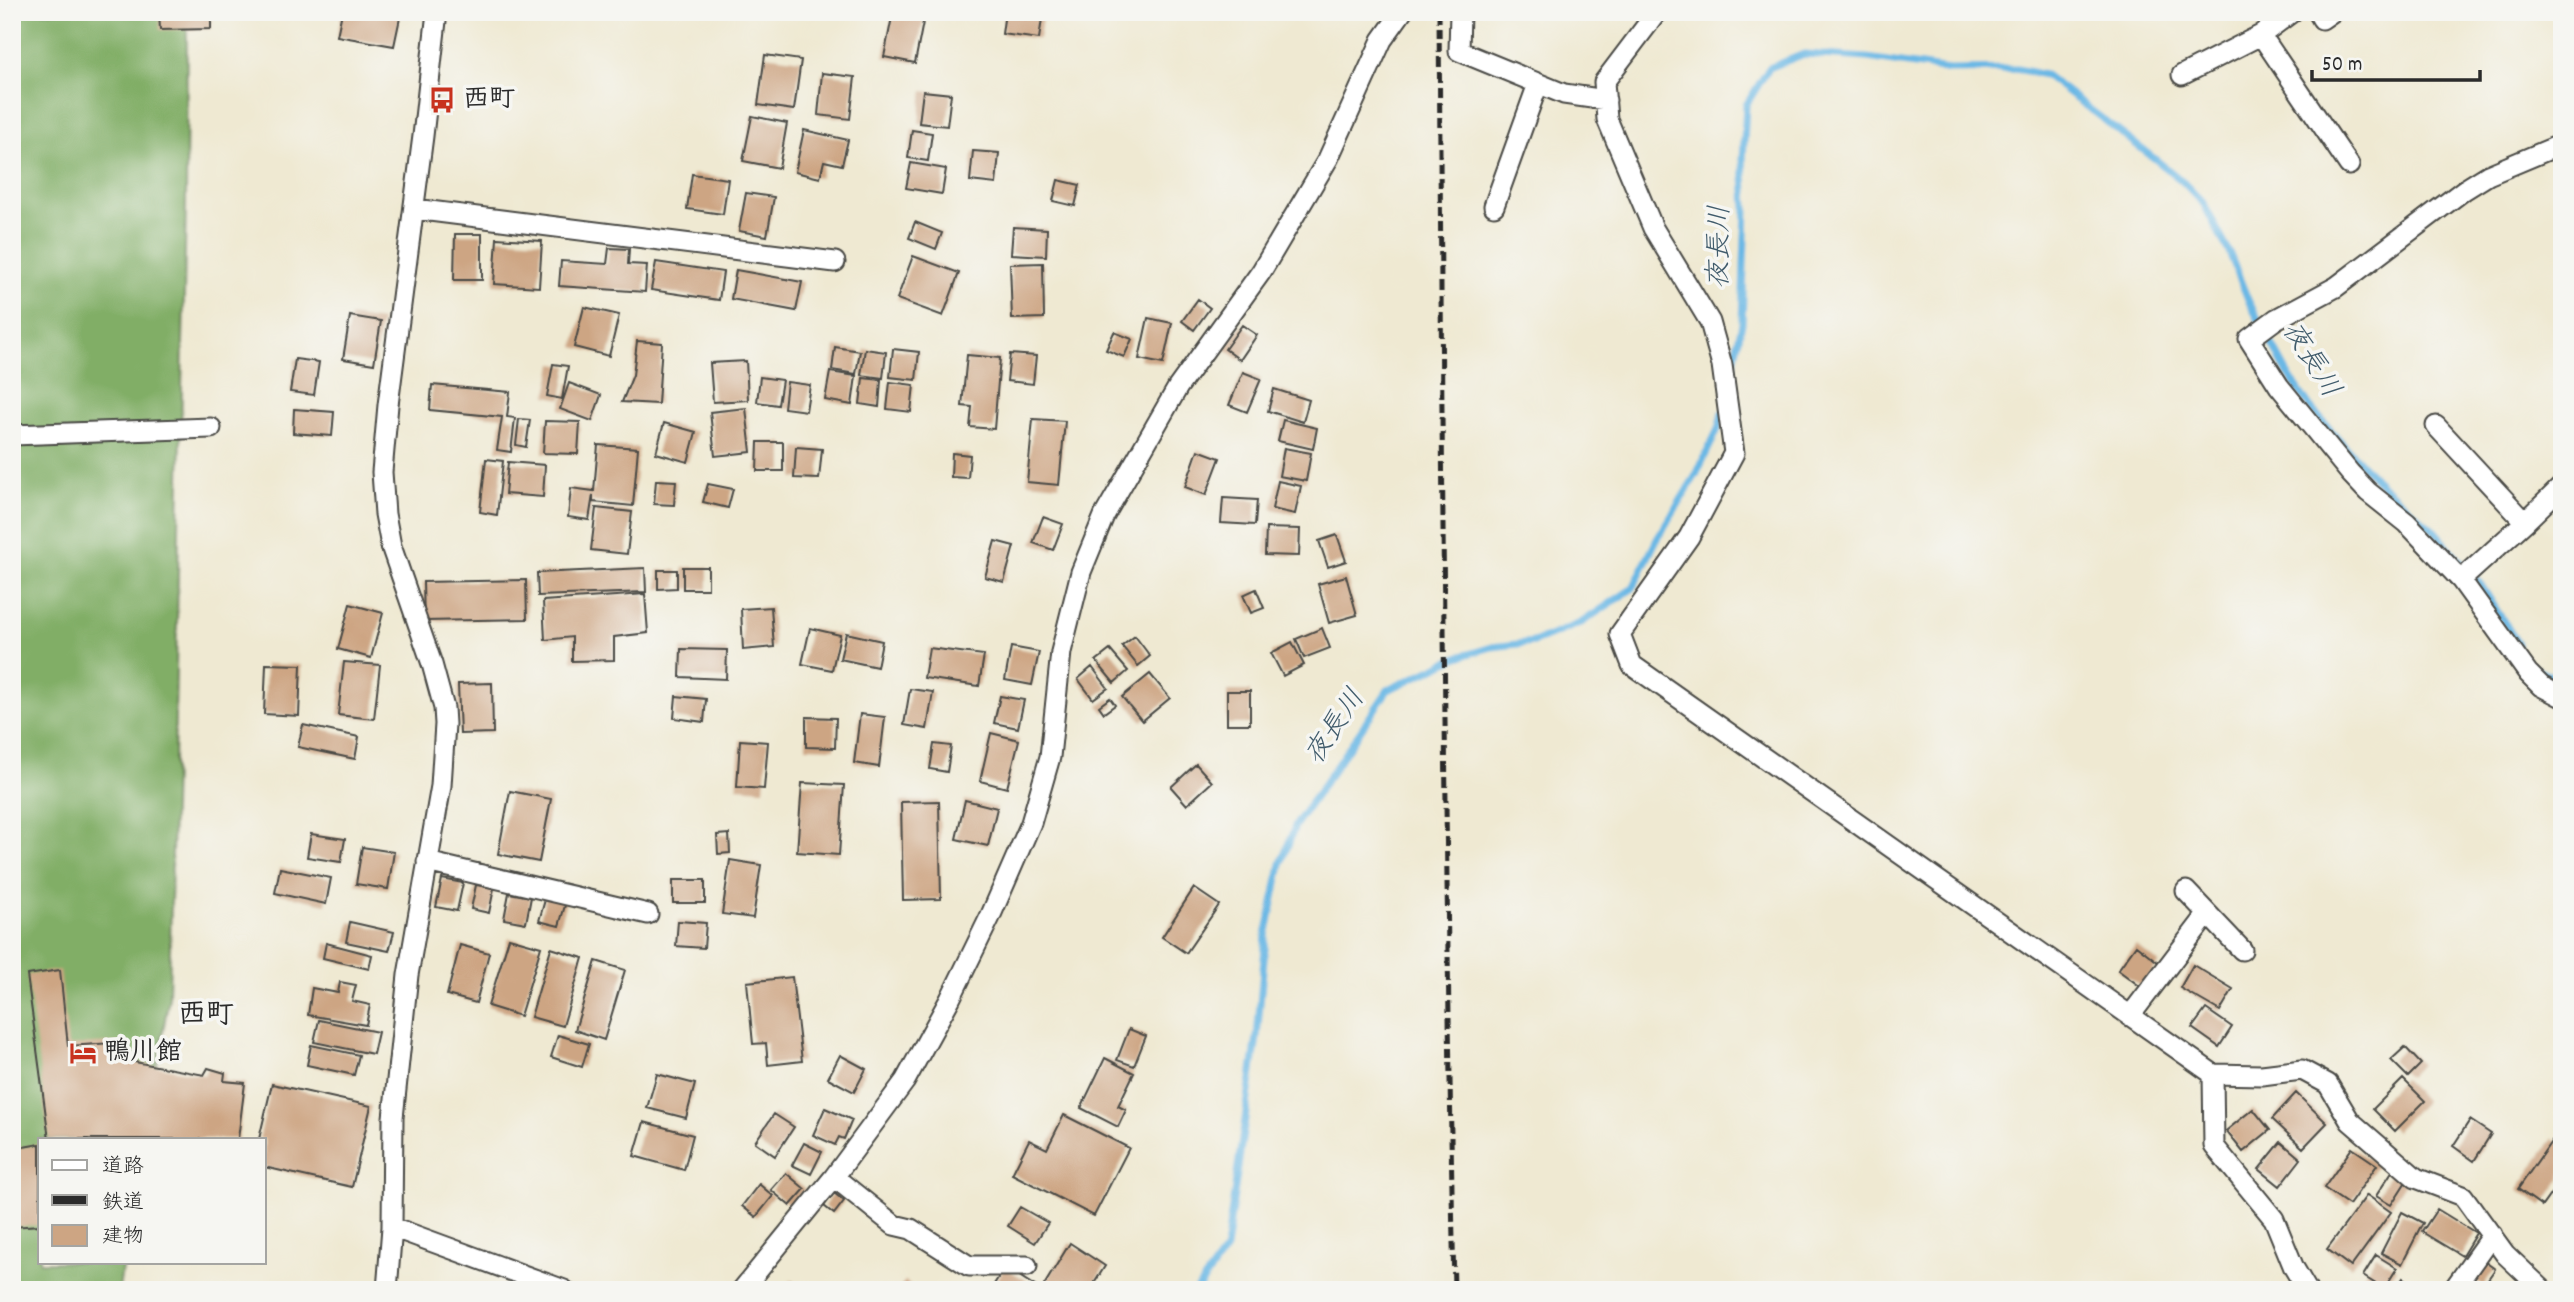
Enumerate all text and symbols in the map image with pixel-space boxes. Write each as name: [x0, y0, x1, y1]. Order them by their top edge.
scale bar: [2312, 38, 2480, 82]
text: 50 m: [2322, 51, 2362, 81]
place label: 西町: [463, 82, 515, 119]
bus stop icon: 西町: [427, 85, 457, 115]
water label: 夜長川: [1701, 205, 1743, 289]
water label: 夜長川: [2270, 315, 2348, 407]
water label: 夜長川: [1297, 682, 1377, 774]
district label: 西町: [178, 997, 234, 1037]
place label: 鴨川館: [104, 1035, 182, 1072]
hotel icon: 鴨川館: [68, 1038, 98, 1068]
legend: [38, 1138, 266, 1264]
text: 道路: [102, 1153, 144, 1183]
text: 鉄道: [102, 1189, 144, 1219]
text: 建物: [102, 1223, 144, 1253]

